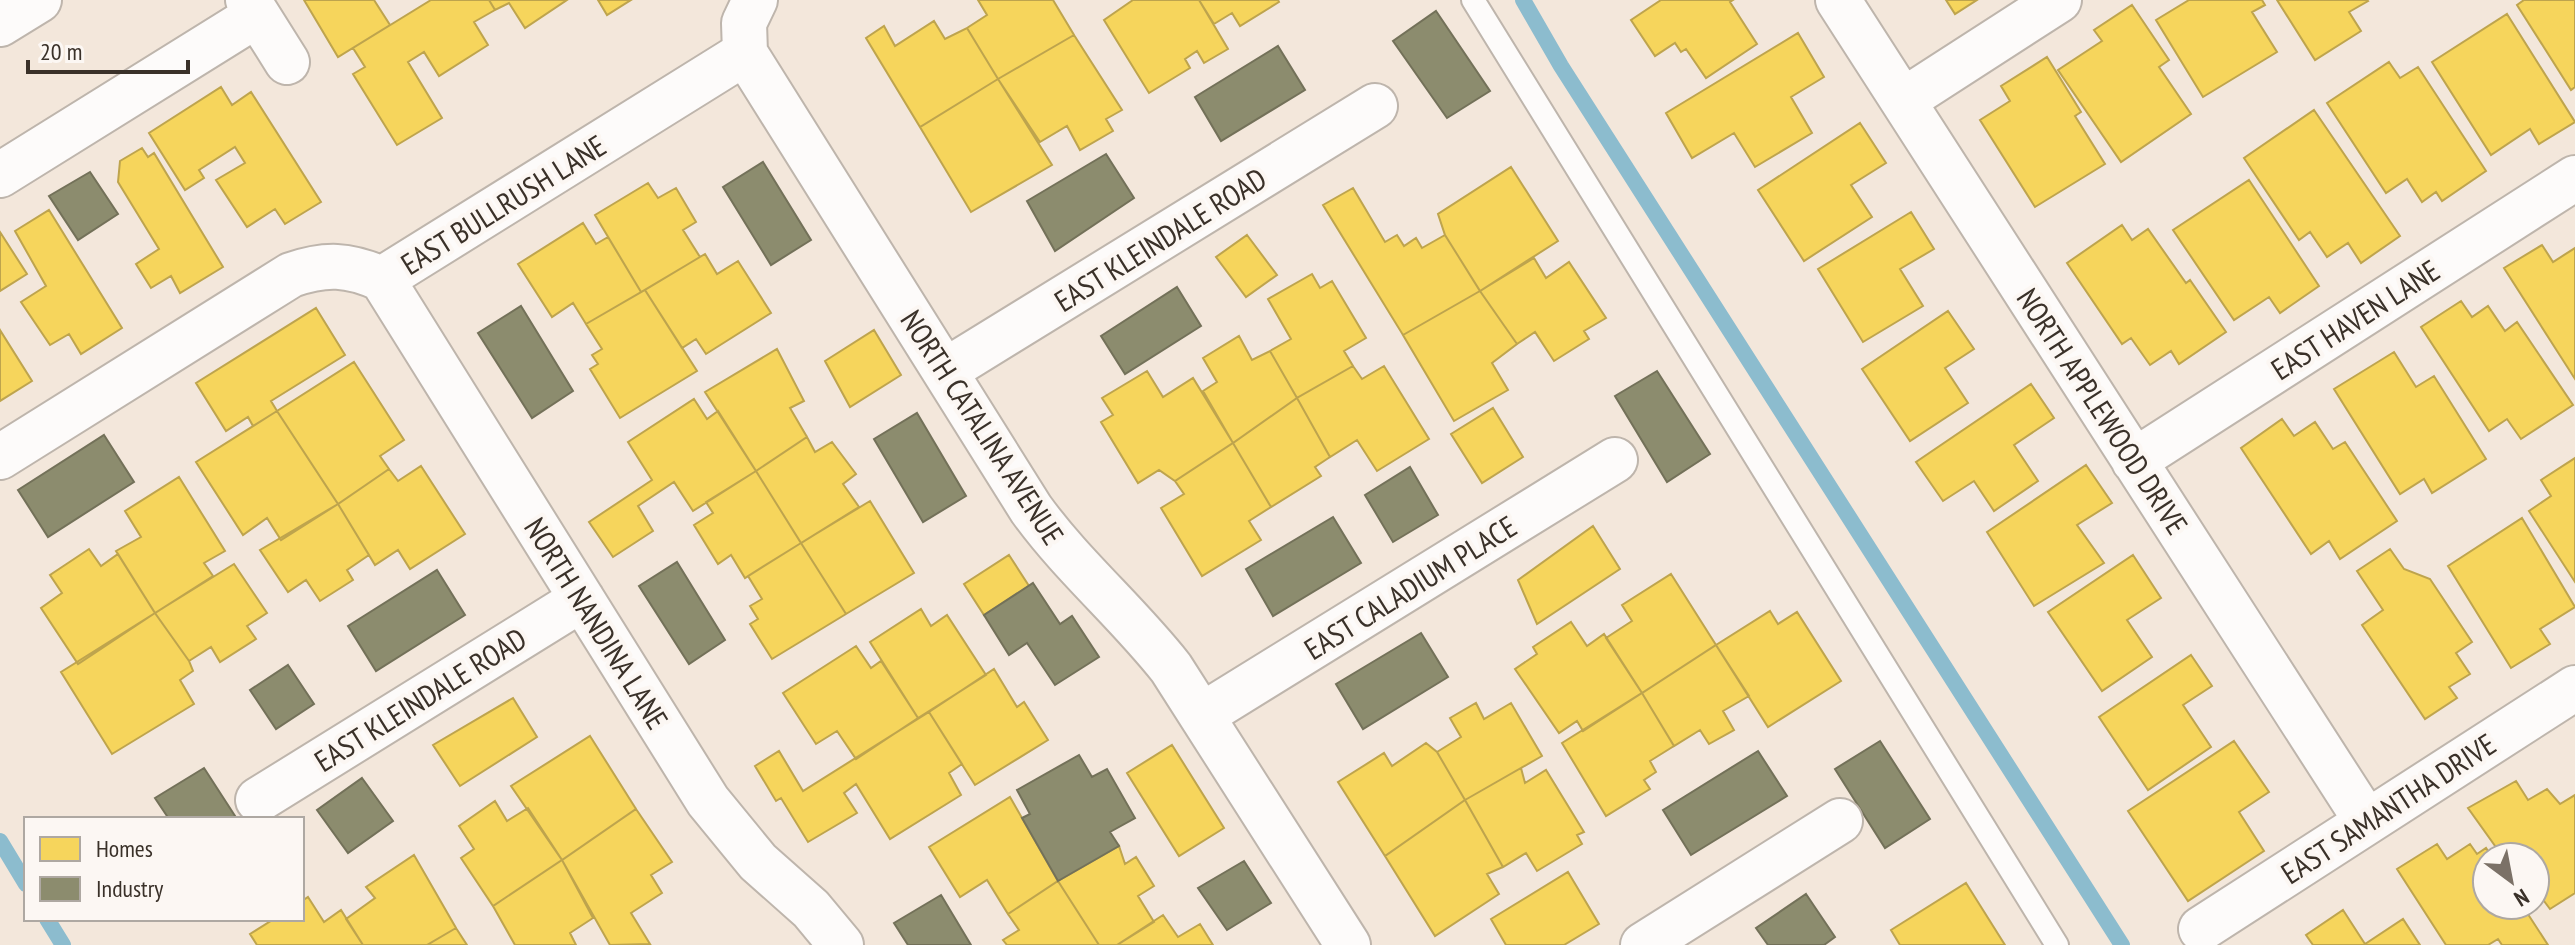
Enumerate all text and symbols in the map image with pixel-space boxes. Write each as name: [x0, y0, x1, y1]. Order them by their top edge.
scale bar: [28, 24, 188, 74]
text: 20 m: [40, 36, 82, 67]
street label: EAST BULLRUSH LANE: [393, 125, 613, 283]
street label: EAST KLEINDALE ROAD: [1047, 158, 1273, 320]
street label: EAST HAVEN LANE: [2263, 250, 2447, 388]
street label: NORTH APPLEWOOD DRIVE: [2009, 281, 2197, 541]
street label: NORTH CATALINA AVENUE: [893, 302, 1073, 552]
street label: EAST CALADIUM PLACE: [1297, 506, 1523, 668]
street label: NORTH NANDINA LANE: [516, 510, 678, 736]
street label: EAST KLEINDALE ROAD: [307, 618, 533, 780]
street label: EAST SAMANTHA DRIVE: [2273, 724, 2503, 892]
legend: [24, 817, 304, 921]
text: Homes: [96, 833, 153, 864]
north arrow: [2471, 841, 2551, 921]
text: Industry: [96, 873, 163, 904]
text: N: [2509, 883, 2534, 913]

